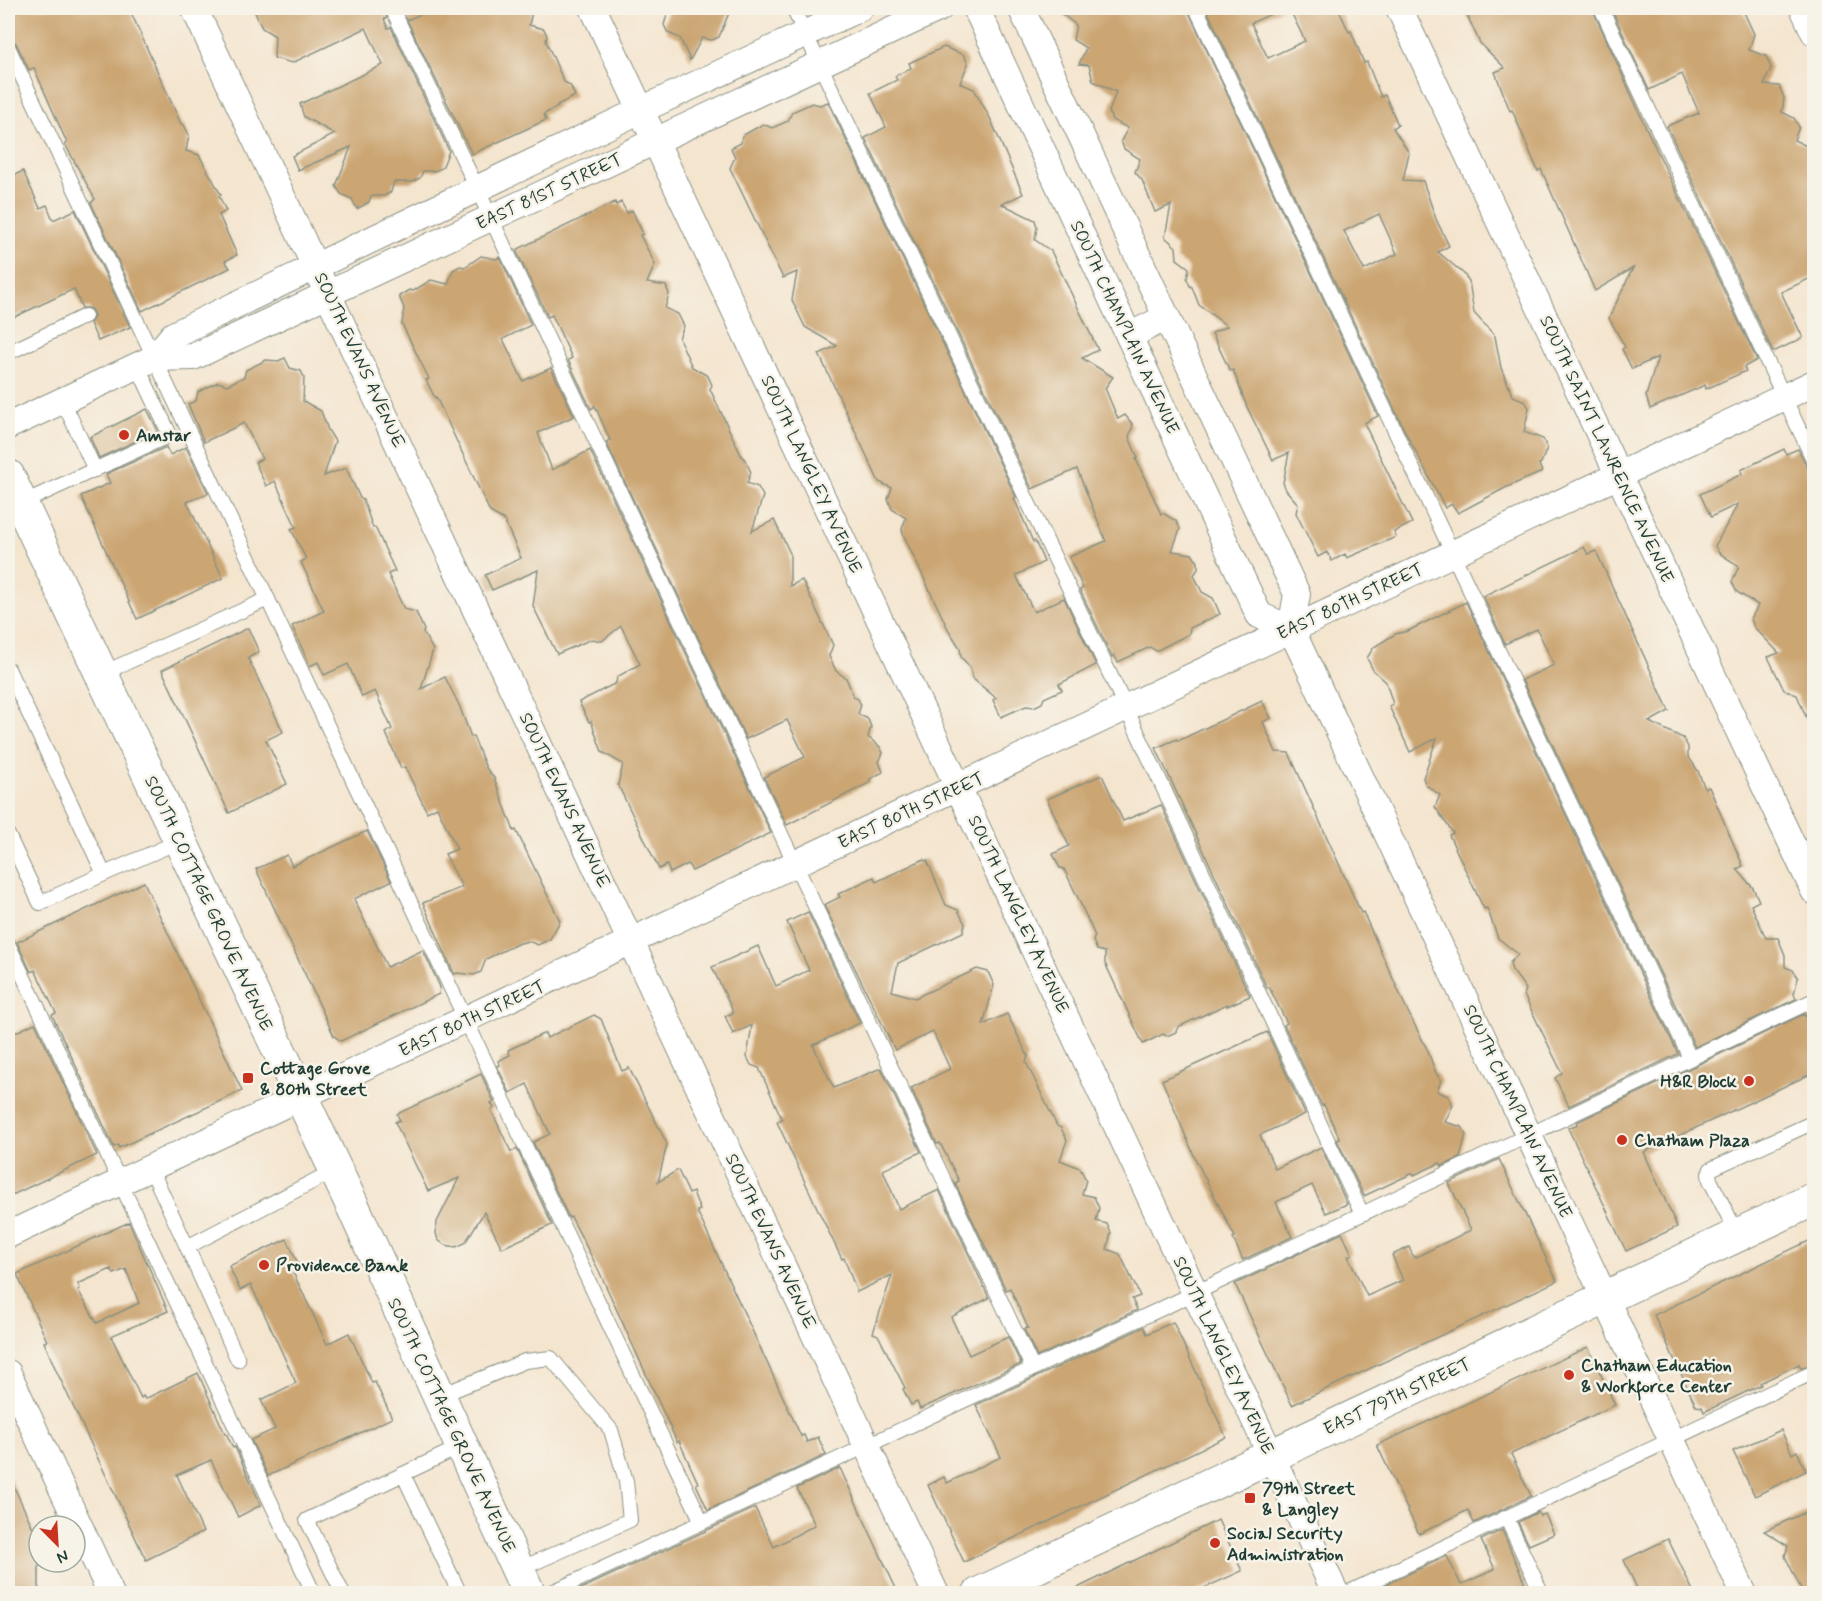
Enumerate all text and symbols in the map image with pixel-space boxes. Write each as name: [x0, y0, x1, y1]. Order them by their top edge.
street label: EAST 81ST STREET: [472, 147, 627, 236]
street label: SOUTH CHAMPLAIN AVENUE: [1064, 217, 1184, 438]
street label: SOUTH EVANS AVENUE: [308, 269, 410, 452]
street label: SOUTH SAINT LAWRENCE AVENUE: [1533, 312, 1679, 587]
street label: SOUTH LANGLEY AVENUE: [755, 372, 868, 577]
place label: Amstar: [136, 424, 192, 448]
marker: Amstar: [117, 428, 131, 442]
street label: EAST 80TH STREET: [1273, 557, 1428, 646]
street label: SOUTH EVANS AVENUE: [513, 709, 615, 892]
street label: EAST 80TH STREET: [834, 766, 989, 855]
street label: SOUTH COTTAGE GROVE AVENUE: [138, 772, 278, 1035]
street label: SOUTH LANGLEY AVENUE: [962, 812, 1075, 1017]
street label: EAST 80TH STREET: [395, 974, 550, 1063]
street label: SOUTH CHAMPLAIN AVENUE: [1457, 1001, 1577, 1222]
place label: Cottage Grove & 80th Street: [260, 1057, 371, 1102]
place label: H&R Block: [1660, 1070, 1738, 1094]
marker: Cottage Grove & 80th Street: [241, 1071, 255, 1085]
marker: H&R Block: [1742, 1074, 1756, 1088]
place label: Chatham Plaza: [1634, 1129, 1750, 1153]
marker: Chatham Plaza: [1615, 1133, 1629, 1147]
street label: SOUTH EVANS AVENUE: [719, 1150, 821, 1333]
street label: SOUTH LANGLEY AVENUE: [1167, 1253, 1280, 1458]
place label: Providence Bank: [276, 1254, 408, 1278]
marker: Providence Bank: [257, 1258, 271, 1272]
street label: SOUTH COTTAGE GROVE AVENUE: [381, 1294, 521, 1557]
street label: EAST 79TH STREET: [1320, 1352, 1475, 1442]
place label: Chatham Education & Workforce Center: [1581, 1354, 1732, 1401]
marker: Chatham Education & Workforce Center: [1562, 1368, 1576, 1382]
place label: 79th Street & Langley: [1262, 1477, 1356, 1524]
marker: 79th Street & Langley: [1243, 1491, 1257, 1505]
north arrow: [27, 1514, 87, 1574]
place label: Social Security Administration: [1227, 1522, 1344, 1567]
marker: Social Security Administration: [1208, 1536, 1222, 1550]
text: N: [53, 1545, 72, 1568]

